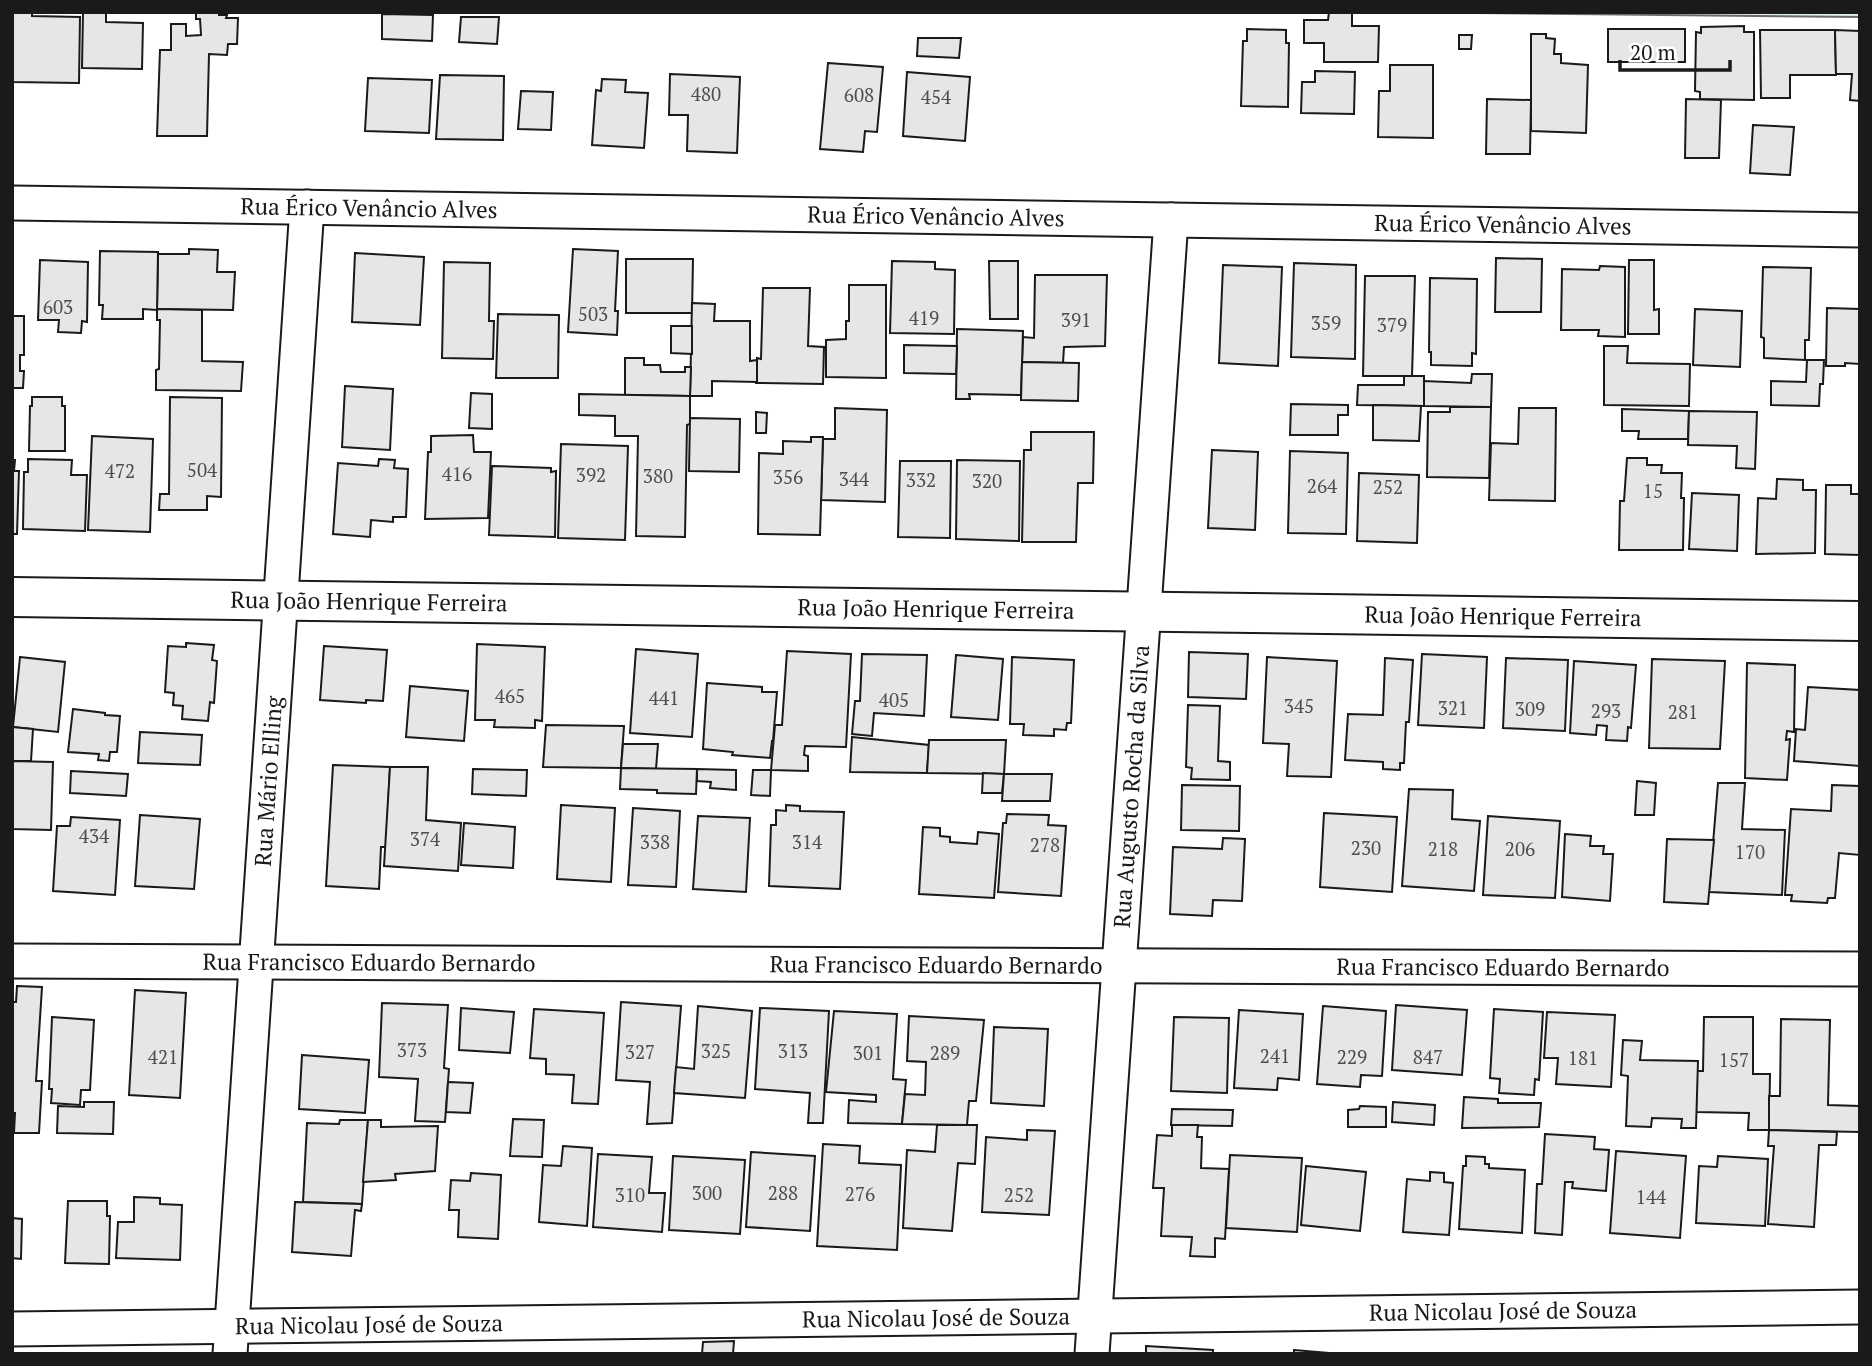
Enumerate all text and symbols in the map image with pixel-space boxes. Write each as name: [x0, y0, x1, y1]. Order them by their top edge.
scale bar: [1620, 28, 1730, 72]
text: 20 m: [1630, 38, 1676, 66]
house number: 480: [691, 81, 721, 106]
house number: 608: [844, 82, 874, 107]
house number: 454: [921, 84, 952, 109]
street label: Rua Érico Venâncio Alves: [240, 190, 498, 225]
street label: Rua Érico Venâncio Alves: [807, 199, 1065, 233]
street label: Rua Érico Venâncio Alves: [1374, 207, 1632, 242]
house number: 603: [43, 294, 73, 319]
house number: 503: [578, 301, 608, 326]
house number: 419: [909, 305, 939, 330]
house number: 391: [1061, 307, 1091, 332]
house number: 359: [1311, 310, 1341, 335]
house number: 379: [1377, 312, 1407, 337]
house number: 504: [187, 457, 218, 482]
house number: 472: [105, 458, 135, 483]
house number: 416: [442, 461, 472, 486]
house number: 392: [576, 462, 606, 487]
house number: 380: [643, 463, 673, 488]
house number: 356: [773, 464, 803, 489]
house number: 344: [839, 466, 870, 491]
house number: 332: [906, 467, 936, 492]
house number: 320: [972, 468, 1002, 493]
house number: 264: [1307, 473, 1338, 498]
house number: 252: [1373, 474, 1403, 499]
house number: 15: [1643, 478, 1663, 503]
street label: Rua João Henrique Ferreira: [230, 584, 508, 618]
street label: Rua João Henrique Ferreira: [797, 591, 1075, 626]
street label: Rua João Henrique Ferreira: [1364, 599, 1642, 633]
street label: Rua Augusto Rocha da Silva: [1106, 643, 1156, 929]
house number: 465: [495, 683, 525, 708]
house number: 441: [649, 685, 679, 710]
house number: 405: [879, 687, 909, 712]
house number: 345: [1284, 693, 1314, 718]
street label: Rua Mário Elling: [247, 694, 289, 867]
house number: 321: [1438, 695, 1468, 720]
house number: 309: [1515, 696, 1545, 721]
house number: 293: [1591, 698, 1621, 723]
house number: 281: [1668, 699, 1698, 724]
house number: 434: [79, 823, 110, 848]
house number: 374: [410, 826, 441, 851]
house number: 338: [640, 829, 670, 854]
house number: 314: [792, 829, 823, 854]
house number: 278: [1030, 832, 1060, 857]
house number: 230: [1351, 835, 1381, 860]
house number: 218: [1428, 836, 1458, 861]
house number: 206: [1505, 836, 1535, 861]
house number: 170: [1735, 839, 1765, 864]
street label: Rua Francisco Eduardo Bernardo: [202, 946, 536, 978]
street label: Rua Francisco Eduardo Bernardo: [769, 948, 1103, 981]
street label: Rua Francisco Eduardo Bernardo: [1336, 951, 1670, 983]
house number: 373: [397, 1037, 427, 1062]
house number: 325: [701, 1038, 731, 1063]
house number: 313: [778, 1038, 808, 1063]
house number: 327: [625, 1039, 655, 1064]
house number: 301: [853, 1040, 883, 1065]
house number: 289: [930, 1040, 960, 1065]
house number: 241: [1260, 1043, 1290, 1068]
house number: 421: [148, 1044, 178, 1069]
house number: 229: [1337, 1044, 1367, 1069]
house number: 847: [1413, 1044, 1443, 1069]
house number: 181: [1568, 1045, 1598, 1070]
house number: 157: [1719, 1047, 1749, 1072]
house number: 300: [692, 1180, 722, 1205]
house number: 288: [768, 1180, 798, 1205]
house number: 276: [845, 1181, 875, 1206]
house number: 310: [615, 1182, 645, 1207]
house number: 252: [1004, 1182, 1034, 1207]
house number: 144: [1636, 1184, 1667, 1209]
street label: Rua Nicolau José de Souza: [1369, 1294, 1637, 1328]
street label: Rua Nicolau José de Souza: [802, 1300, 1071, 1335]
street label: Rua Nicolau José de Souza: [235, 1307, 504, 1341]

